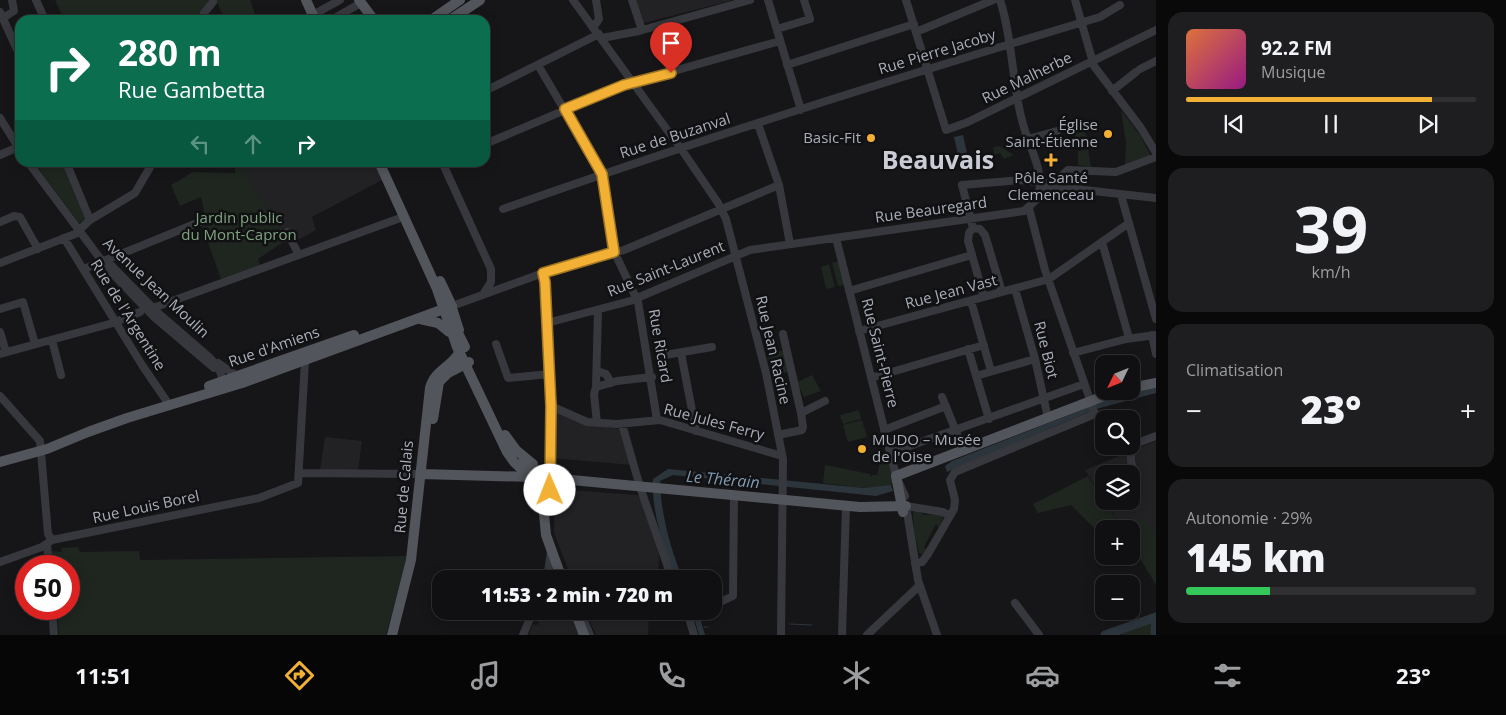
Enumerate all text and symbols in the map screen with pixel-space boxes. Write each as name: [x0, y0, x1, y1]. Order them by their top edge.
pin: [650, 22, 692, 73]
street label: Rue Pierre Jacoby: [876, 24, 998, 78]
text: 280 m: [118, 29, 222, 76]
icon: arrive: [657, 29, 685, 57]
icon: right: [35, 35, 100, 100]
text: 92.2 FM: [1261, 35, 1332, 61]
street label: Rue Malherbe: [978, 47, 1075, 108]
text: Musique: [1261, 61, 1325, 83]
text: Rue Gambetta: [118, 74, 265, 104]
street label: Rue de Buzanval: [617, 108, 733, 162]
icon: previous: [1220, 110, 1248, 138]
icon: pause: [1317, 110, 1345, 138]
icon: next: [1414, 110, 1442, 138]
place label: Église Saint-Étienne: [1006, 114, 1098, 151]
place label: Basic-Fit: [803, 127, 861, 147]
marker: Église Saint-Étienne: [1102, 128, 1114, 140]
icon: left: [186, 130, 214, 158]
icon: ahead: [239, 130, 267, 158]
icon: right: [292, 130, 320, 158]
marker: Basic-Fit: [865, 132, 877, 144]
district label: Beauvais: [882, 142, 994, 176]
marker: Pôle Santé Clemenceau: [1044, 153, 1058, 167]
place label: Pôle Santé Clemenceau: [1008, 167, 1094, 204]
text: 39: [1294, 184, 1368, 272]
street label: Rue Beauregard: [874, 191, 988, 227]
park label: Jardin public du Mont-Capron: [181, 207, 297, 244]
street label: Avenue Jean Moulin: [99, 233, 214, 342]
street label: Rue Saint-Laurent: [604, 235, 727, 301]
street label: Rue de l'Argentine: [87, 255, 171, 374]
text: km/h: [1312, 261, 1350, 283]
street label: Rue Jean Vast: [903, 269, 999, 313]
street label: Rue Jean Racine: [752, 294, 796, 406]
street label: Rue Saint-Pierre: [858, 296, 904, 410]
street label: Rue Ricard: [645, 307, 677, 384]
street label: Rue Biot: [1030, 319, 1064, 381]
street label: Rue d'Amiens: [225, 321, 322, 371]
north arrow: [1095, 355, 1140, 400]
map controls: [1095, 355, 1140, 620]
text: Climatisation: [1186, 359, 1283, 381]
text: 23°: [1301, 383, 1361, 435]
text: −: [1186, 391, 1202, 429]
text: +: [1460, 391, 1476, 429]
street label: Rue Jules Ferry: [662, 398, 767, 444]
button: search: [1095, 410, 1140, 455]
place label: MUDO – Musée de l'Oise: [872, 429, 981, 466]
street label: Rue de Calais: [389, 440, 417, 534]
marker: MUDO – Musée de l'Oise: [856, 443, 868, 455]
position arrow: [523, 463, 575, 515]
water label: Le Thérain: [685, 465, 761, 493]
button: layers: [1095, 465, 1140, 510]
street label: Rue Louis Borel: [91, 485, 201, 527]
text: Autonomie · 29%: [1186, 507, 1313, 529]
button: +: [1095, 520, 1140, 565]
text: 145 km: [1186, 531, 1326, 583]
speed limit sign: 50: [15, 555, 80, 620]
button: −: [1095, 575, 1140, 620]
text: 11:53 · 2 min · 720 m: [481, 582, 673, 608]
icon: directions: [282, 658, 317, 693]
icon: music: [468, 658, 503, 693]
icon: phone: [654, 658, 689, 693]
icon: climate: [839, 658, 874, 693]
icon: car: [1025, 658, 1060, 693]
icon: filters: [1210, 658, 1245, 693]
text: 11:51: [75, 660, 132, 690]
text: 23°: [1396, 660, 1431, 690]

